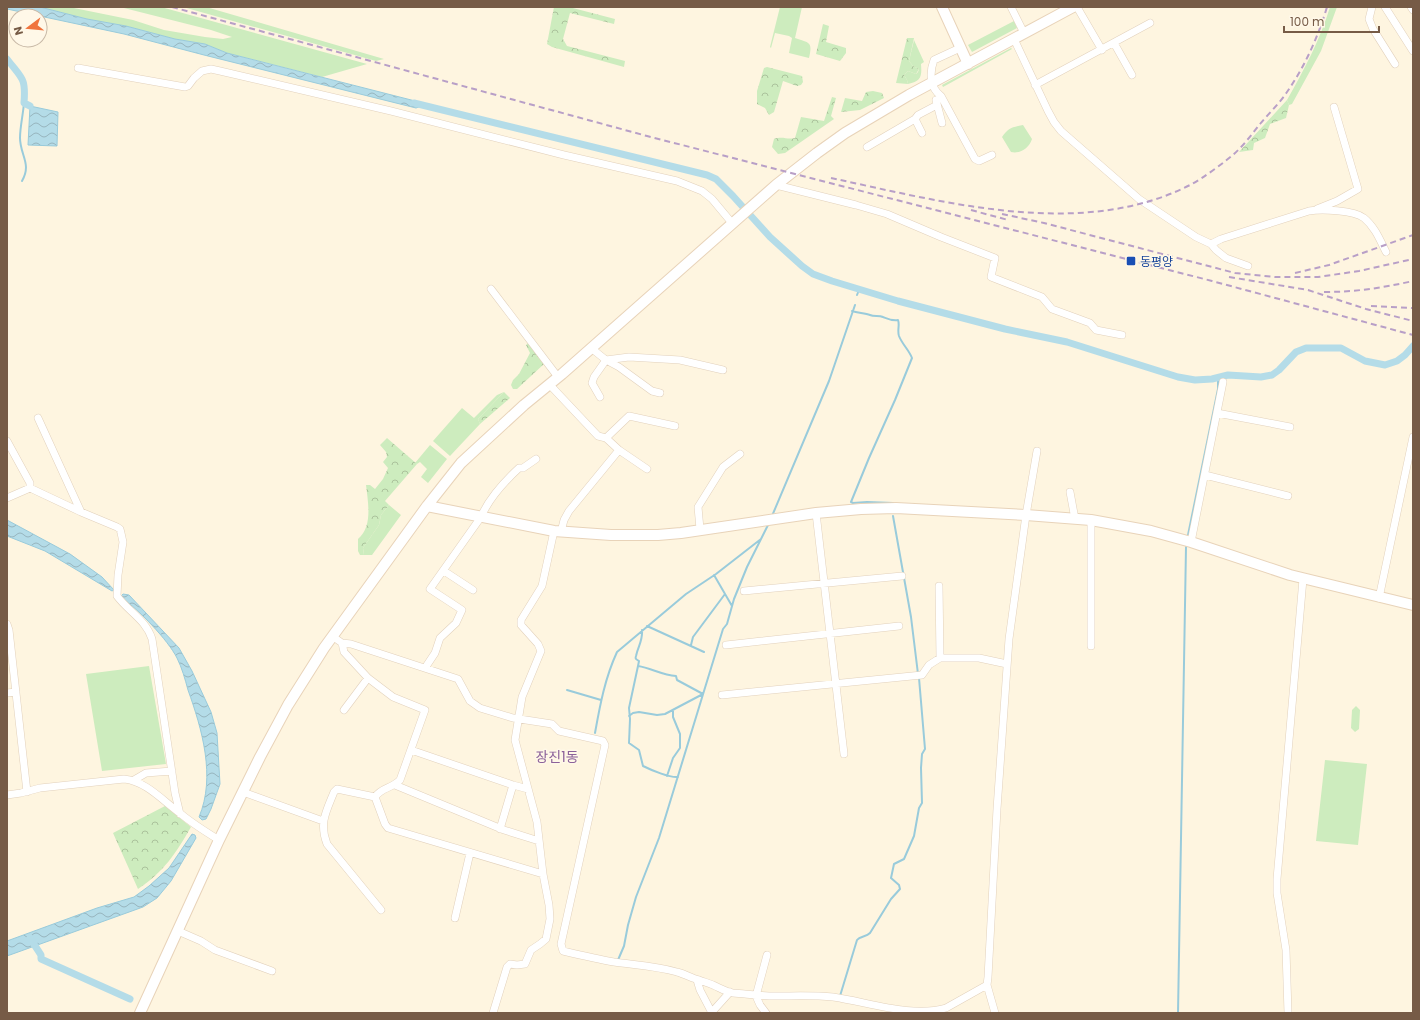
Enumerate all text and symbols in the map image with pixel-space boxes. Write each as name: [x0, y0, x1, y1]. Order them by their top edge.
north arrow: [8, 8, 48, 48]
scale bar: [1284, 8, 1379, 34]
text: 100 m: [1290, 13, 1324, 30]
text: N: [10, 25, 27, 37]
place label: 동평양: [1140, 253, 1173, 270]
marker: 동평양: [1125, 255, 1137, 267]
district label: 장진1동: [535, 747, 579, 767]

